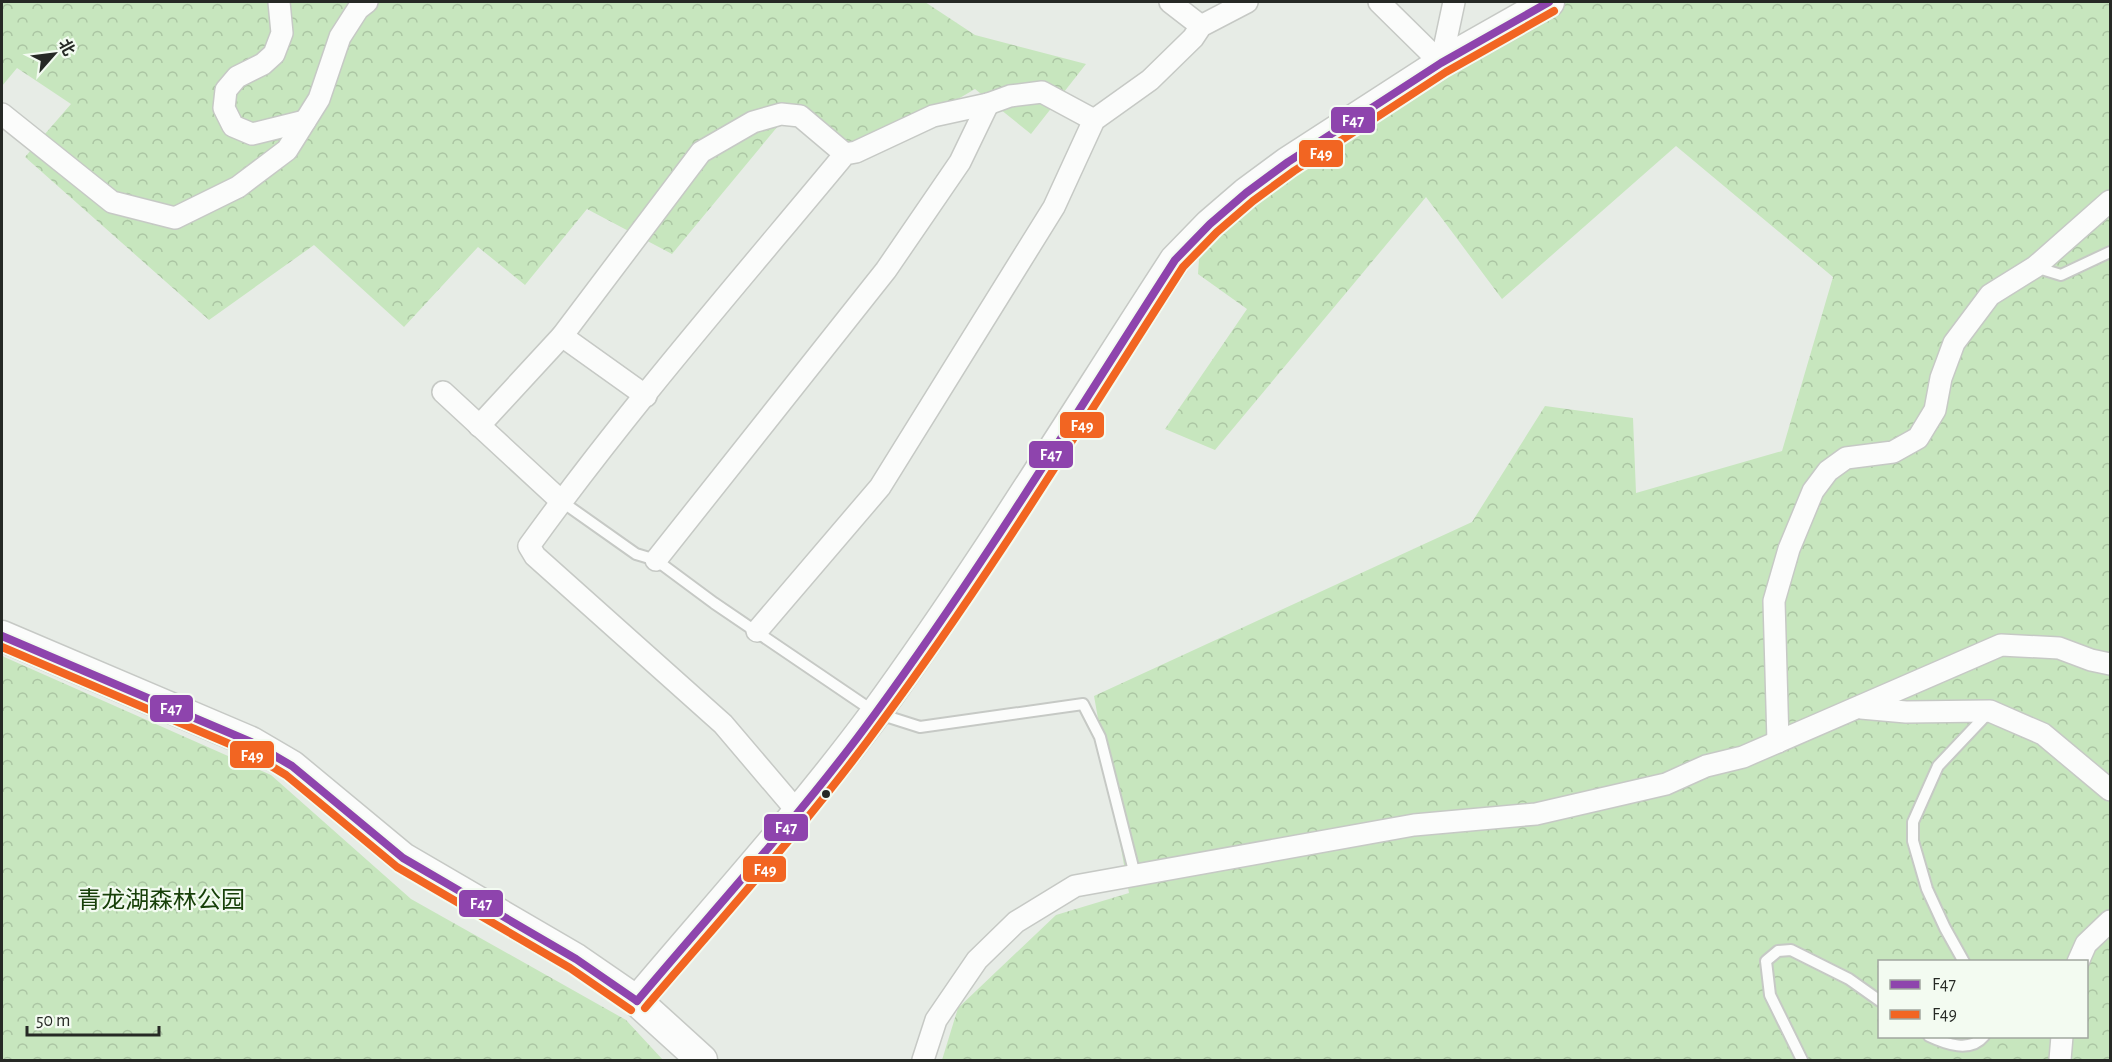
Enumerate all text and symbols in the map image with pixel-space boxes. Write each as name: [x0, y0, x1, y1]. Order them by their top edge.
north arrow: [24, 24, 84, 84]
text: 北: [56, 36, 78, 58]
line badge: F47: [1330, 106, 1376, 134]
text: F47: [1342, 113, 1364, 129]
line badge: F49: [1298, 139, 1344, 168]
text: F49: [1309, 146, 1333, 162]
line badge: F49: [1059, 411, 1105, 439]
text: F49: [1070, 418, 1094, 434]
line badge: F47: [1028, 440, 1074, 469]
text: F47: [1040, 447, 1062, 463]
line badge: F47: [149, 694, 194, 723]
text: F47: [160, 701, 182, 717]
line badge: F49: [229, 740, 275, 769]
text: F49: [240, 748, 264, 764]
unlabelled marker: [820, 788, 832, 800]
line badge: F47: [763, 813, 809, 842]
text: F47: [775, 820, 797, 836]
line badge: F49: [742, 855, 787, 883]
text: F49: [753, 862, 777, 878]
park label: 青龙湖森林公园: [77, 887, 245, 913]
line badge: F47: [458, 889, 504, 918]
text: F47: [470, 896, 492, 912]
legend: [1878, 960, 2088, 1038]
text: F47: [1932, 976, 1956, 994]
scale bar: [27, 999, 159, 1037]
text: F49: [1932, 1006, 1957, 1024]
text: 50 m: [36, 1012, 70, 1030]

